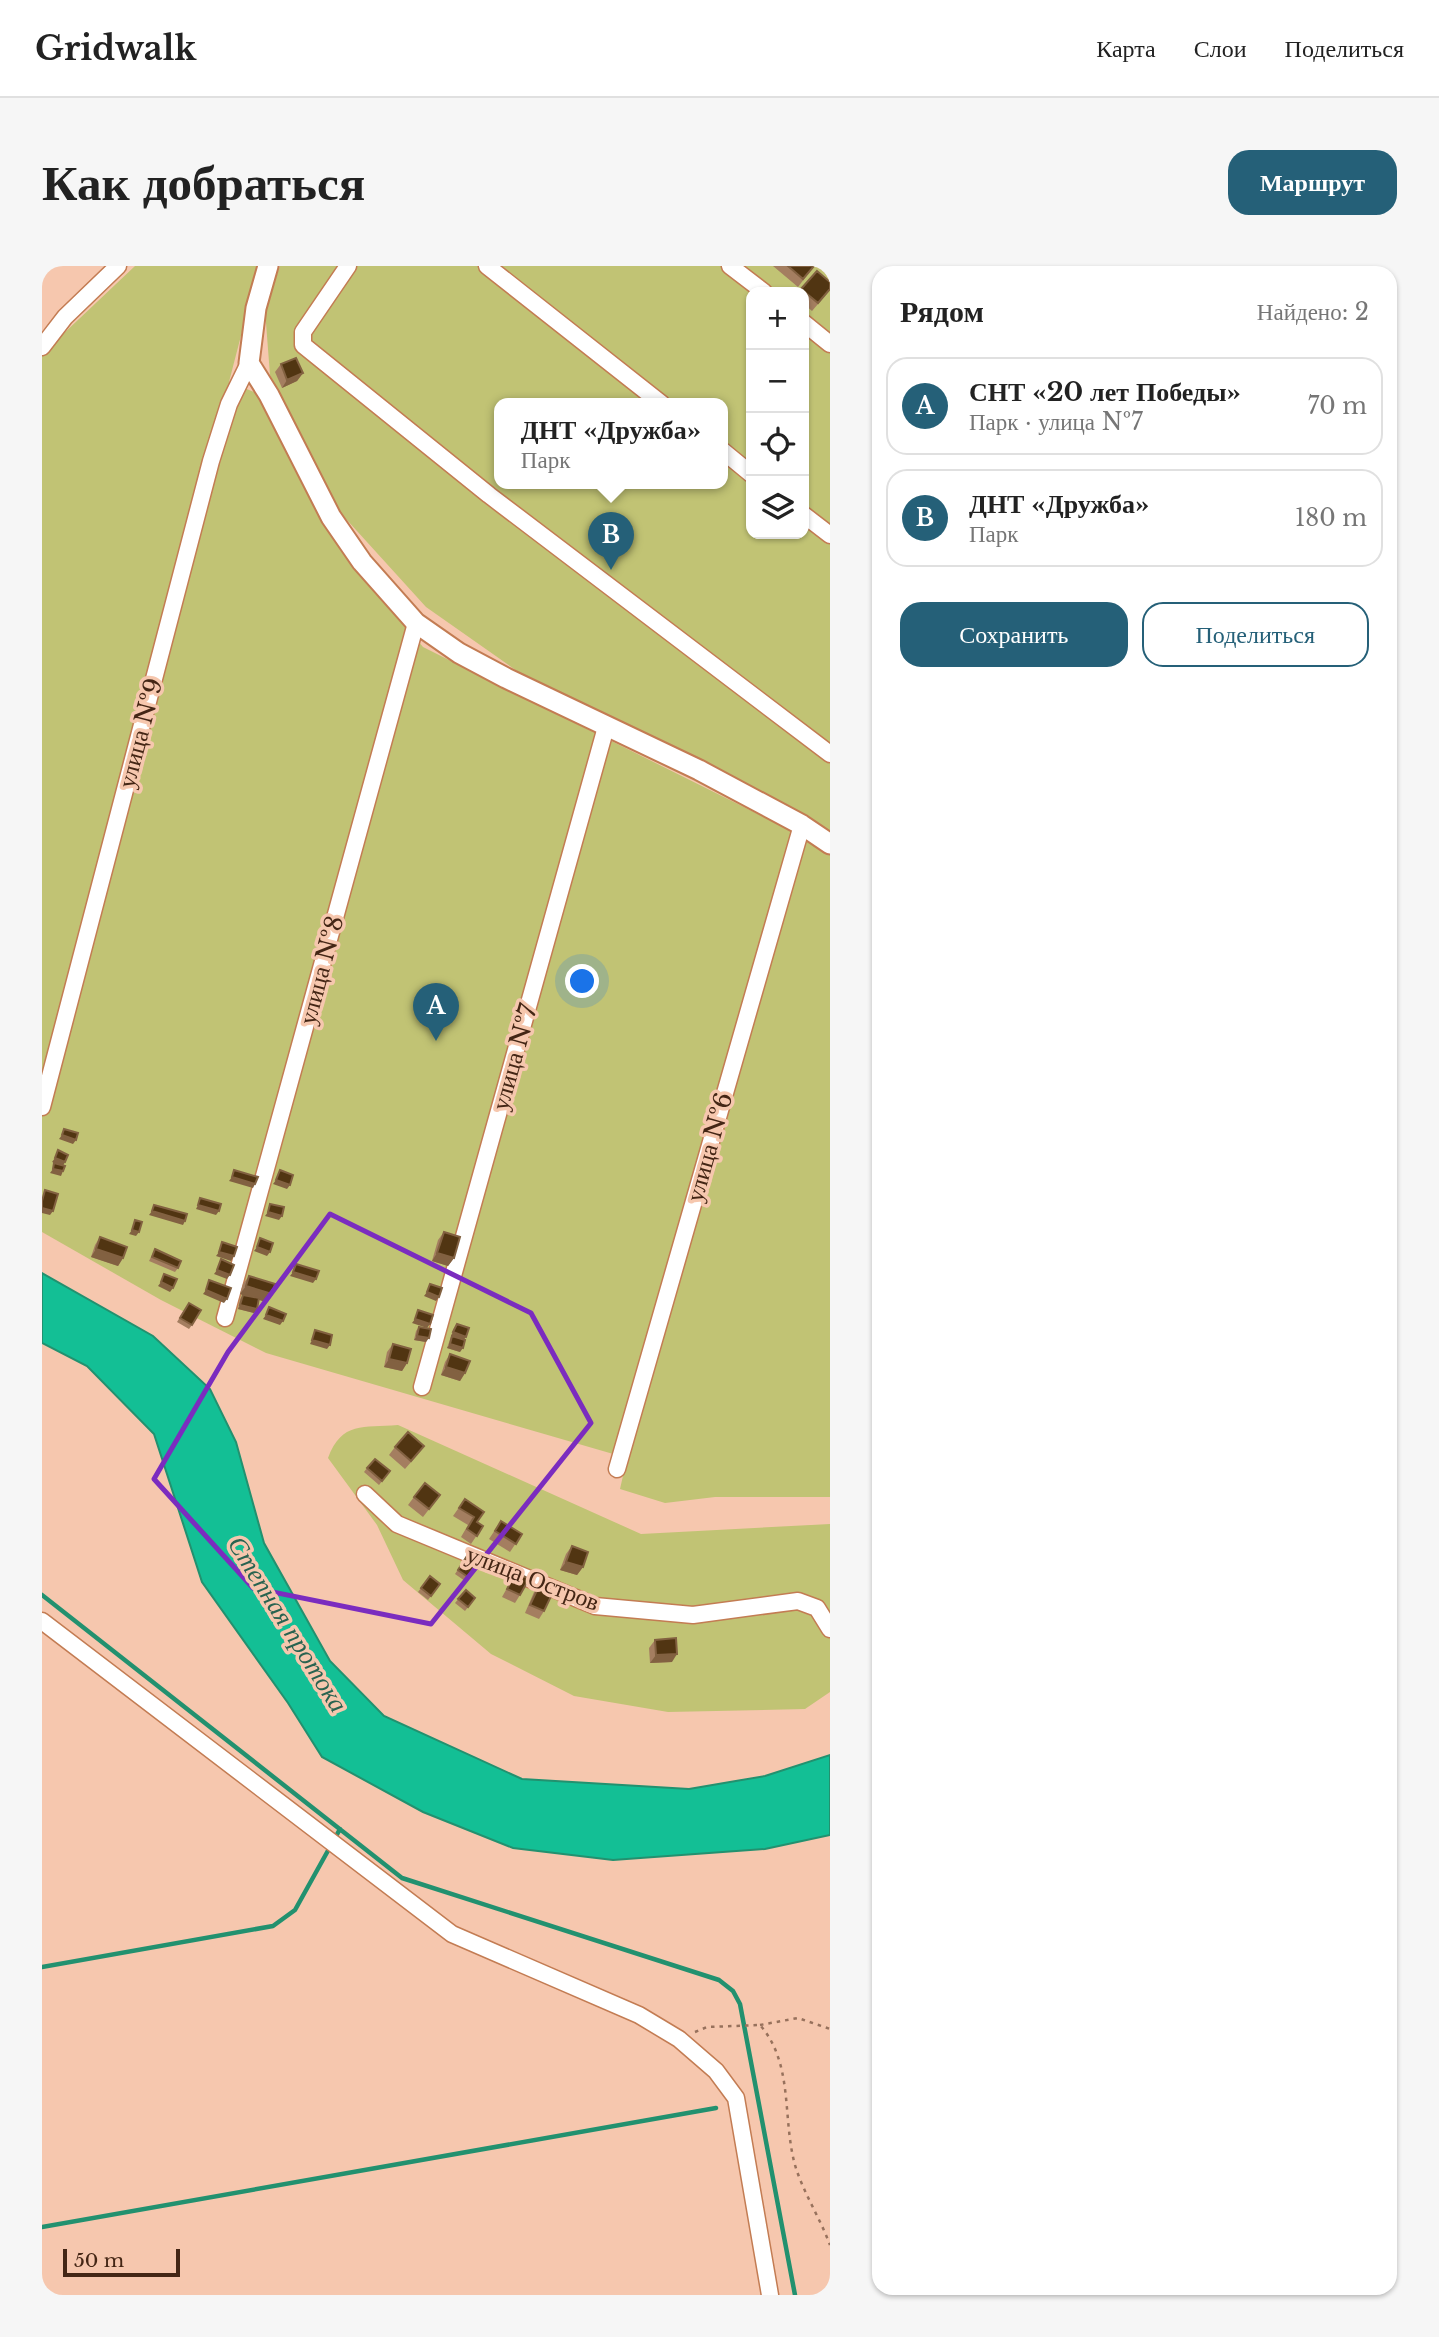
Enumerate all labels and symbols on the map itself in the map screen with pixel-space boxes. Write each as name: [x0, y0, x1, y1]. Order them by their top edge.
pin: B: [588, 512, 634, 570]
street label: улица №9: [111, 675, 169, 791]
street label: улица №8: [293, 912, 349, 1028]
your location: [565, 964, 599, 998]
pin: A: [413, 983, 459, 1041]
street label: улица №7: [485, 1000, 543, 1113]
street label: улица №6: [680, 1089, 738, 1205]
water label: Степная протока: [221, 1530, 355, 1718]
street label: улица Остров: [462, 1539, 604, 1617]
scale bar: [63, 2246, 180, 2278]

